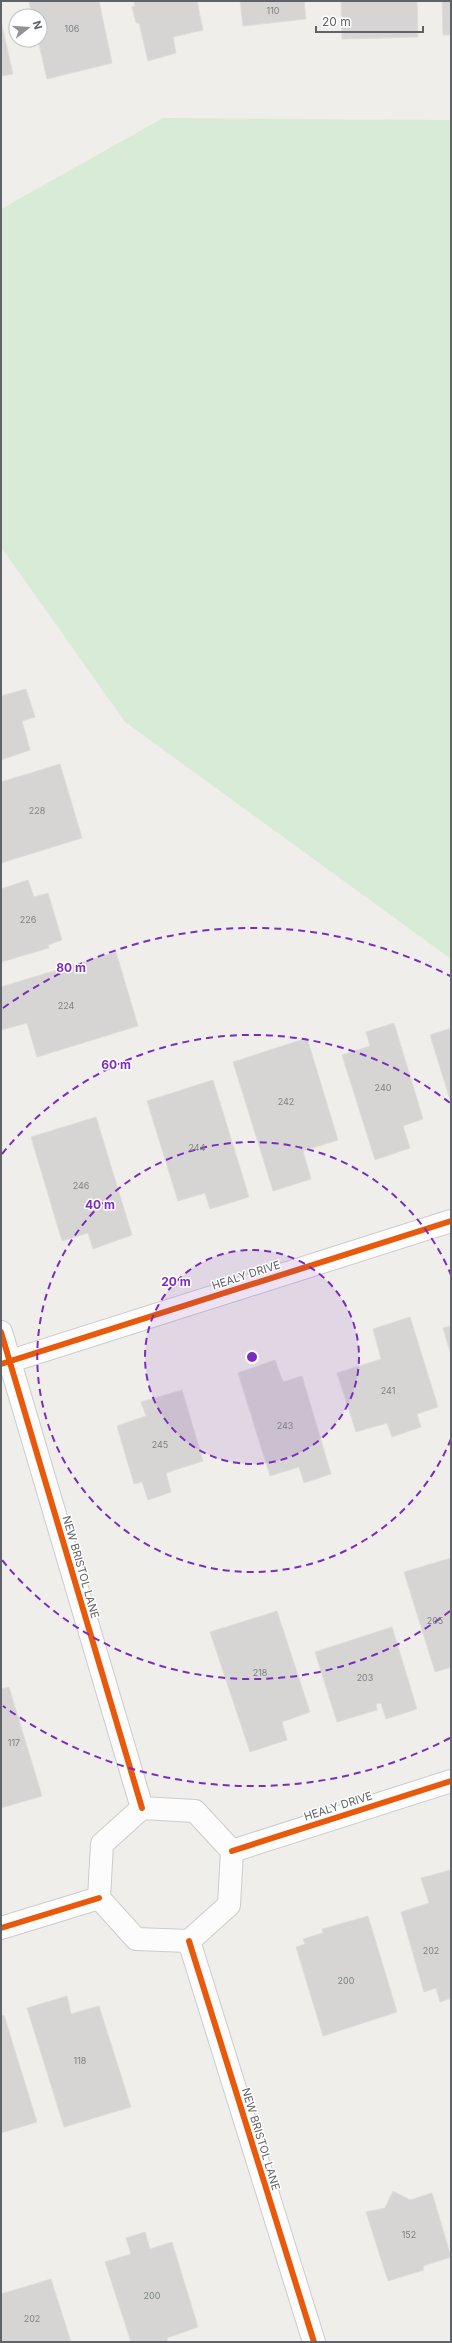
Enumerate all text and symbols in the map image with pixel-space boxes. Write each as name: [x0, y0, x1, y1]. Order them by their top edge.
house number: 110: [267, 5, 280, 16]
north arrow: [8, 8, 48, 48]
scale bar: [316, 8, 423, 34]
text: 20 m: [322, 14, 351, 29]
text: N: [30, 19, 45, 31]
house number: 106: [65, 23, 80, 34]
house number: 228: [29, 805, 46, 816]
house number: 226: [20, 914, 37, 925]
text: 80 m: [56, 960, 86, 975]
house number: 224: [58, 1000, 75, 1011]
text: 60 m: [101, 1057, 131, 1072]
house number: 240: [375, 1082, 392, 1093]
house number: 242: [278, 1096, 294, 1107]
house number: 244: [189, 1142, 206, 1153]
house number: 246: [73, 1180, 90, 1191]
text: 40 m: [85, 1197, 115, 1212]
street label: HEALY DRIVE: [210, 1257, 282, 1293]
text: 20 m: [161, 1274, 191, 1289]
centre of rings: [245, 1350, 259, 1364]
house number: 241: [381, 1385, 395, 1396]
house number: 243: [277, 1420, 294, 1431]
house number: 245: [152, 1439, 168, 1450]
street label: NEW BRISTOL LANE: [60, 1514, 102, 1620]
house number: 205: [427, 1615, 443, 1626]
house number: 218: [253, 1667, 268, 1678]
house number: 203: [357, 1672, 374, 1683]
house number: 117: [8, 1737, 20, 1748]
street label: HEALY DRIVE: [302, 1788, 374, 1824]
house number: 202: [423, 1945, 439, 1956]
house number: 200: [338, 1975, 355, 1986]
house number: 118: [74, 2055, 87, 2066]
street label: NEW BRISTOL LANE: [239, 2086, 283, 2192]
house number: 152: [402, 2229, 416, 2240]
house number: 200: [144, 2290, 161, 2301]
house number: 202: [24, 2313, 40, 2324]

